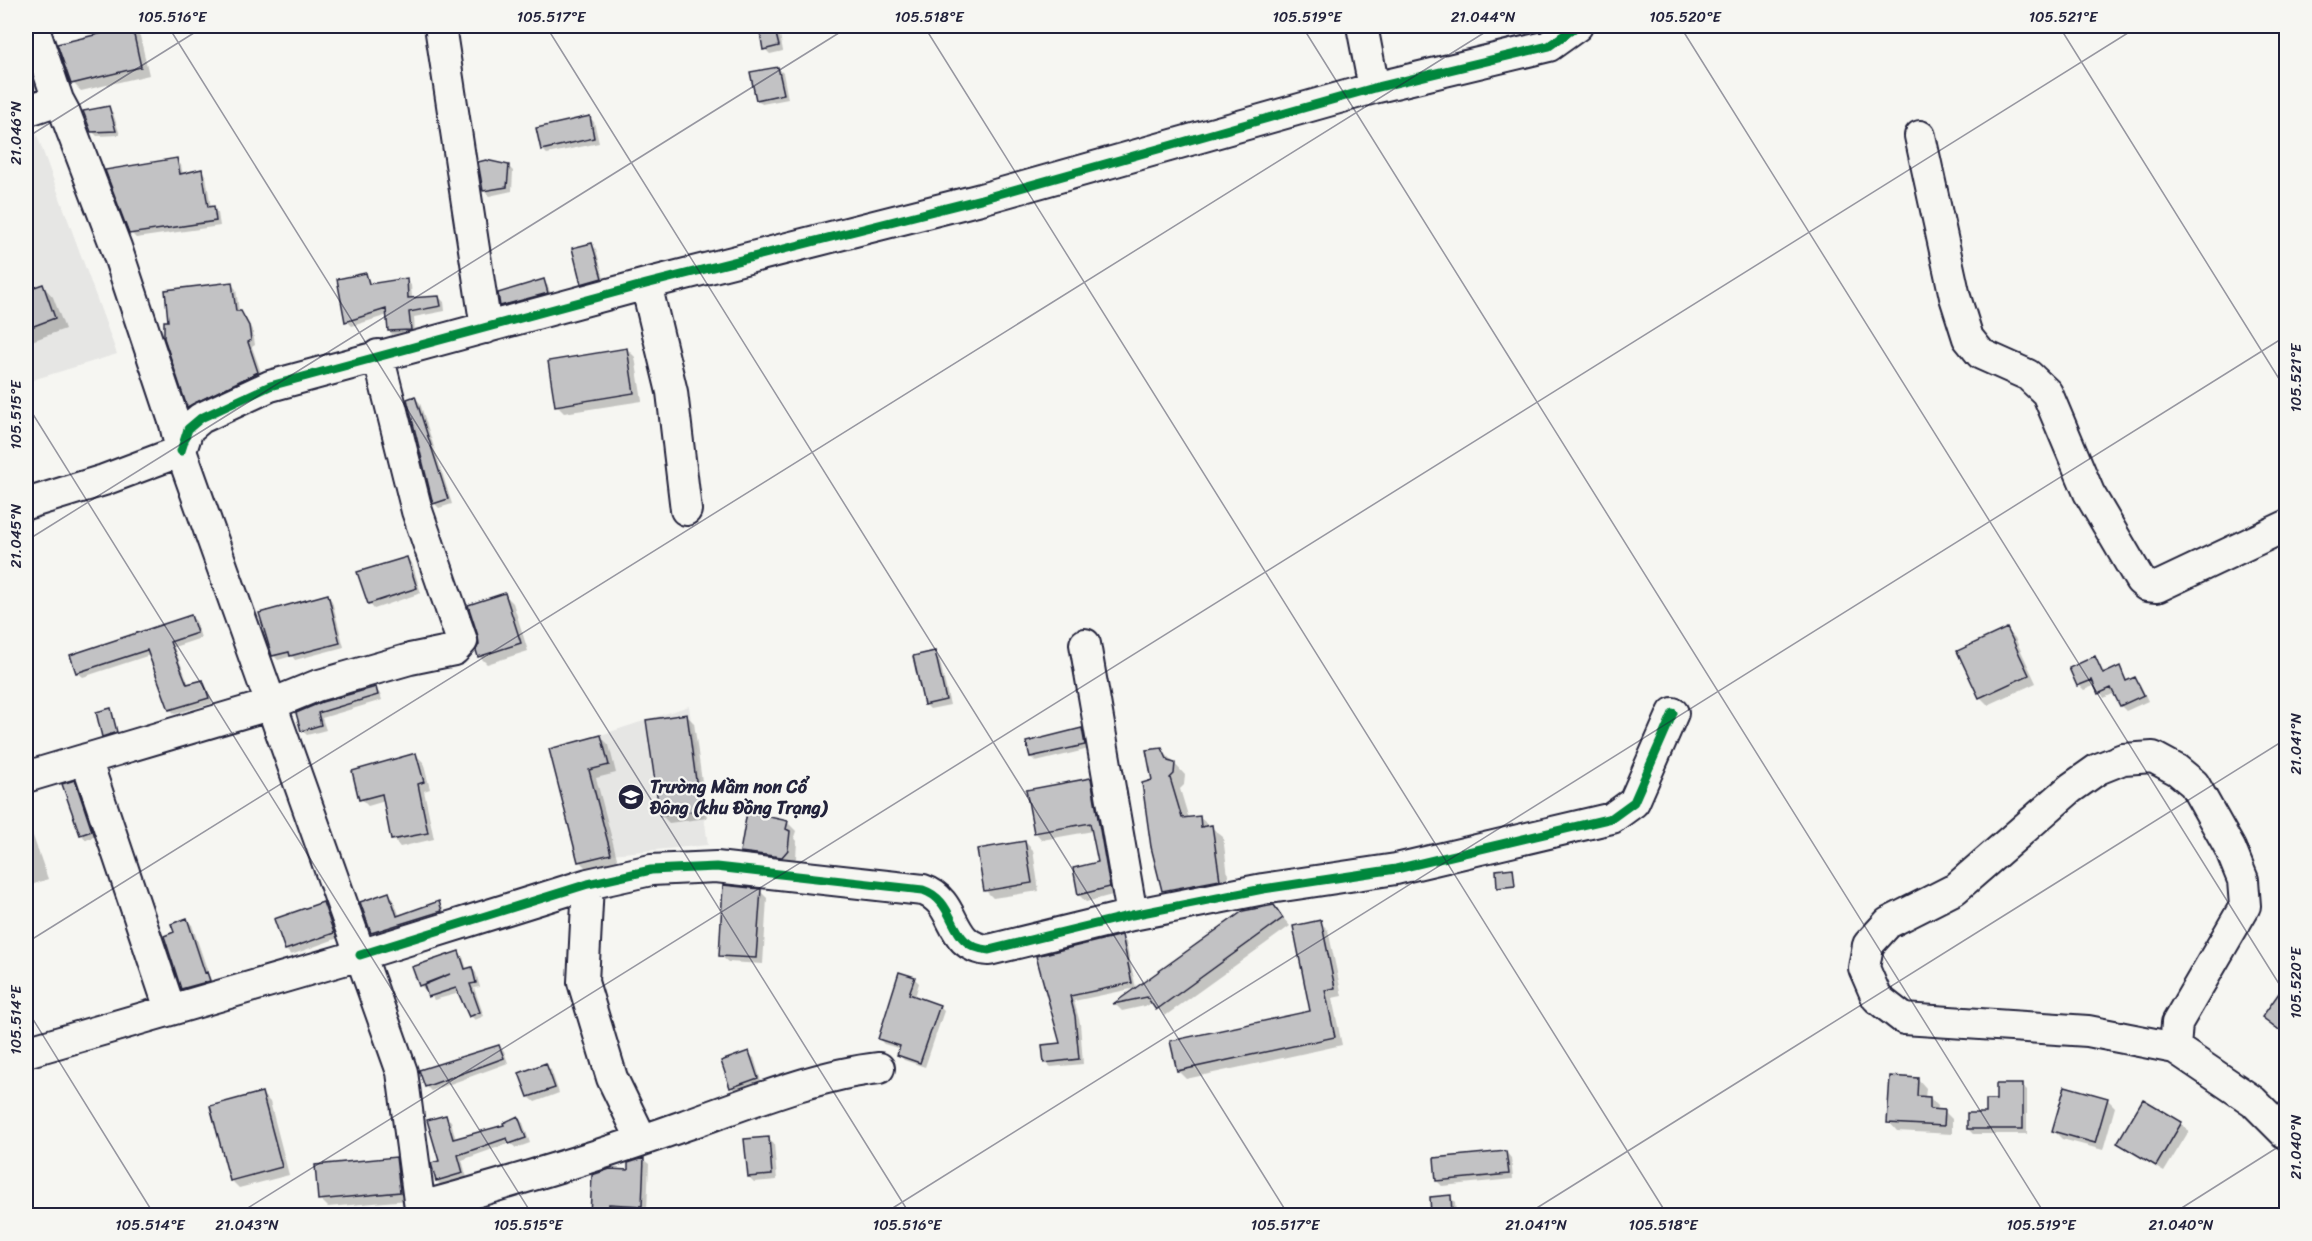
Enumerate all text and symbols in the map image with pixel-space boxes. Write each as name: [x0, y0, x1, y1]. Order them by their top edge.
text: 105.516°E: [138, 4, 208, 30]
text: 105.517°E: [517, 4, 587, 30]
text: 105.518°E: [894, 4, 965, 30]
text: 105.519°E: [1272, 4, 1343, 30]
text: 21.044°N: [1451, 4, 1516, 30]
text: 105.520°E: [1649, 4, 1723, 30]
text: 105.521°E: [2029, 4, 2099, 30]
text: 21.046°N: [3, 100, 29, 165]
text: 105.521°E: [2283, 342, 2309, 412]
text: 105.515°E: [3, 379, 29, 450]
text: 21.045°N: [3, 503, 29, 568]
text: 21.041°N: [2283, 713, 2309, 775]
place label: Trường Mầm non Cổ Đông (khu Đồng Trạng): [649, 771, 829, 824]
school or university icon: Trường Mầm non Cổ Đông (khu Đồng Trạng): [616, 782, 646, 812]
text: 105.520°E: [2283, 945, 2309, 1019]
text: 105.514°E: [3, 984, 29, 1055]
text: 21.040°N: [2283, 1114, 2309, 1179]
text: 105.514°E: [115, 1212, 186, 1238]
text: 21.043°N: [215, 1212, 279, 1238]
text: 105.515°E: [493, 1212, 564, 1238]
text: 105.516°E: [873, 1212, 943, 1238]
text: 105.517°E: [1251, 1212, 1321, 1238]
text: 21.041°N: [1505, 1212, 1567, 1238]
text: 105.518°E: [1628, 1212, 1699, 1238]
text: 105.519°E: [2006, 1212, 2077, 1238]
text: 21.040°N: [2149, 1212, 2214, 1238]

